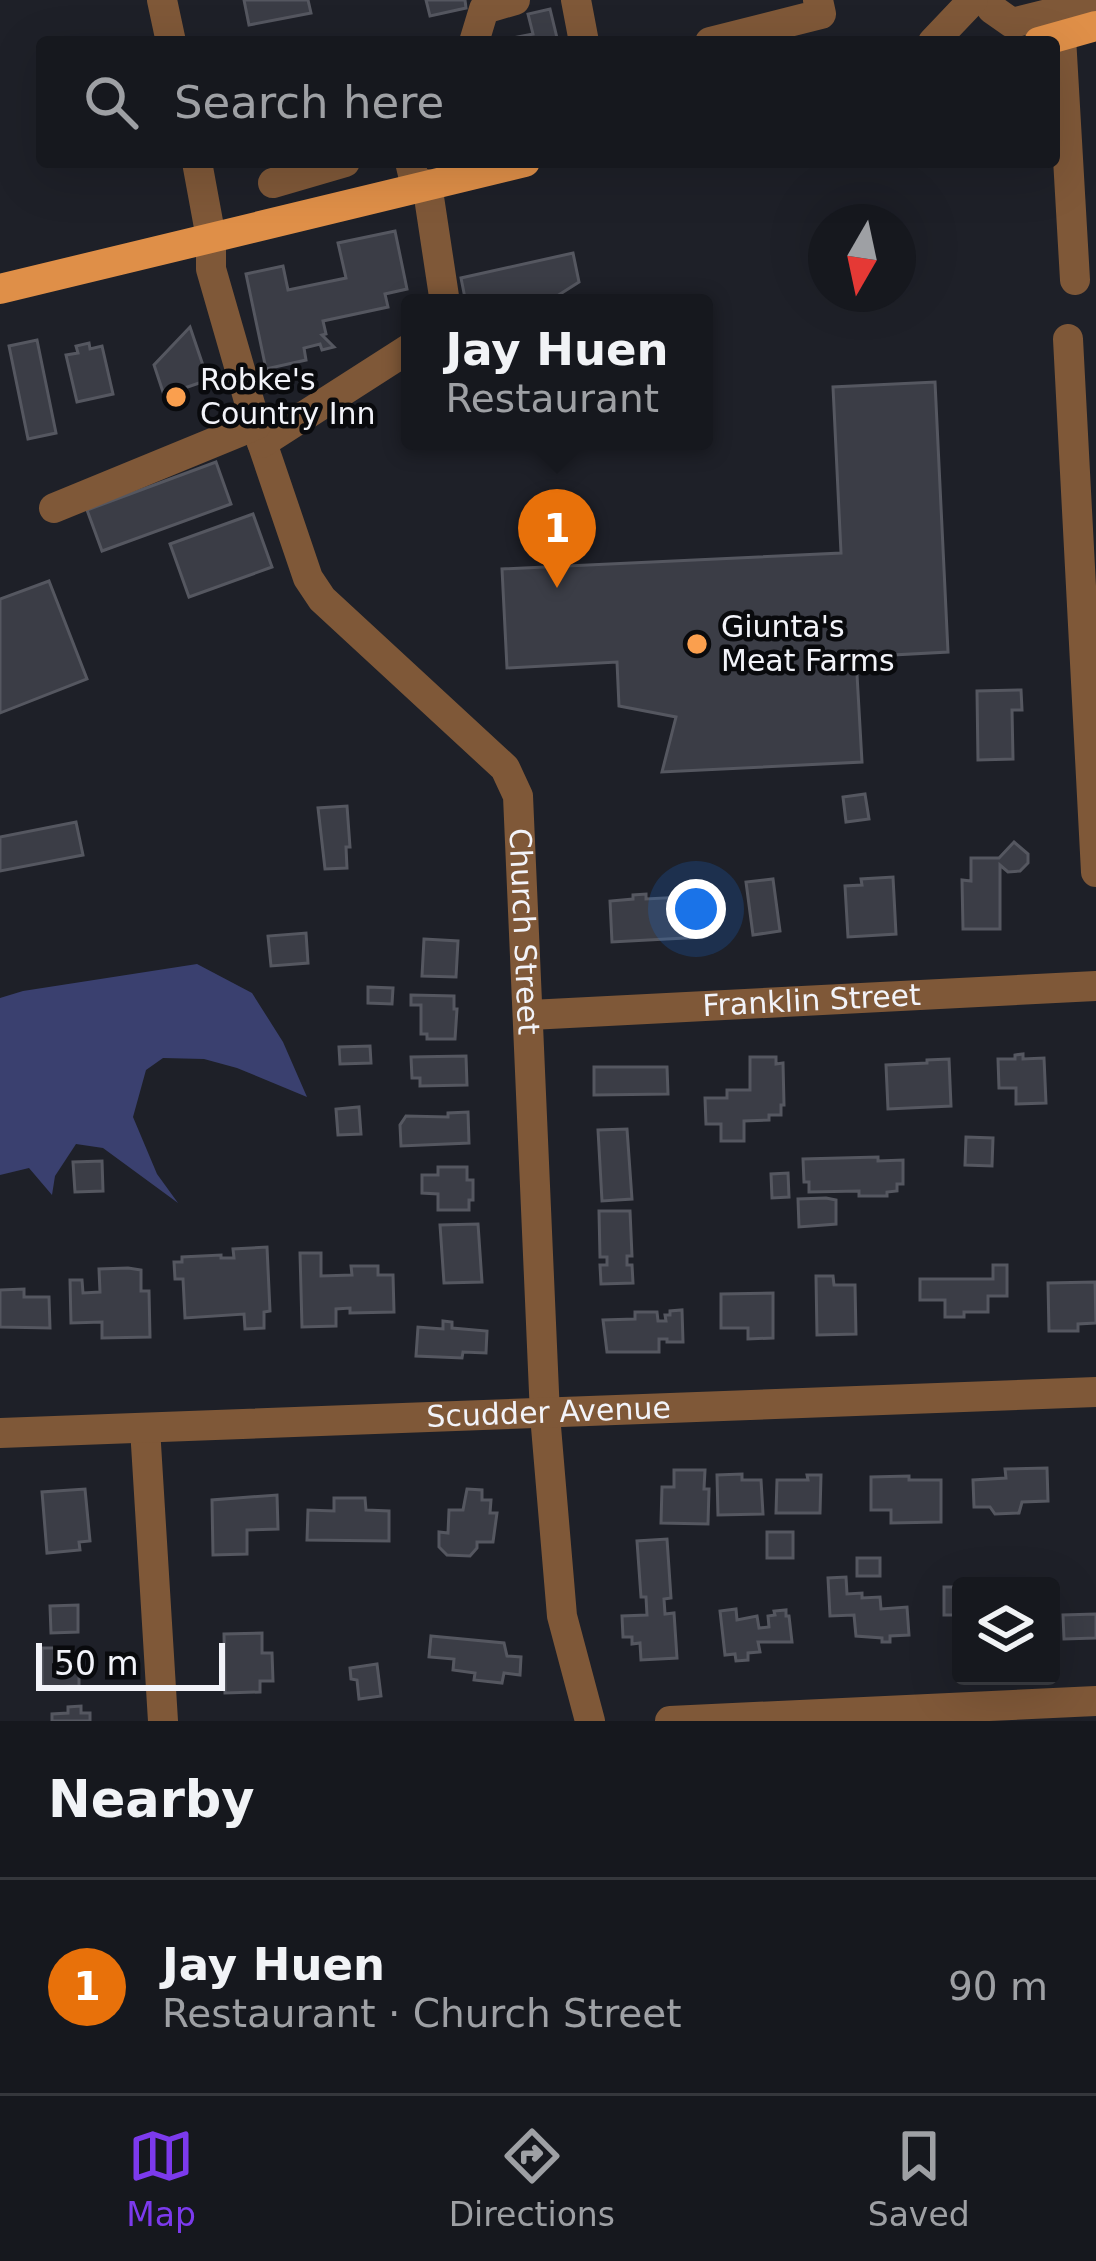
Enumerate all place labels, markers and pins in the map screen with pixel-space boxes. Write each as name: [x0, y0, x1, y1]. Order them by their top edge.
place label: Robke's Country Inn: [200, 362, 376, 431]
marker: Robke's Country Inn: [163, 384, 189, 410]
pin: 1: [518, 489, 596, 588]
place label: Giunta's Meat Farms: [721, 609, 895, 678]
marker: Giunta's Meat Farms: [684, 631, 710, 657]

